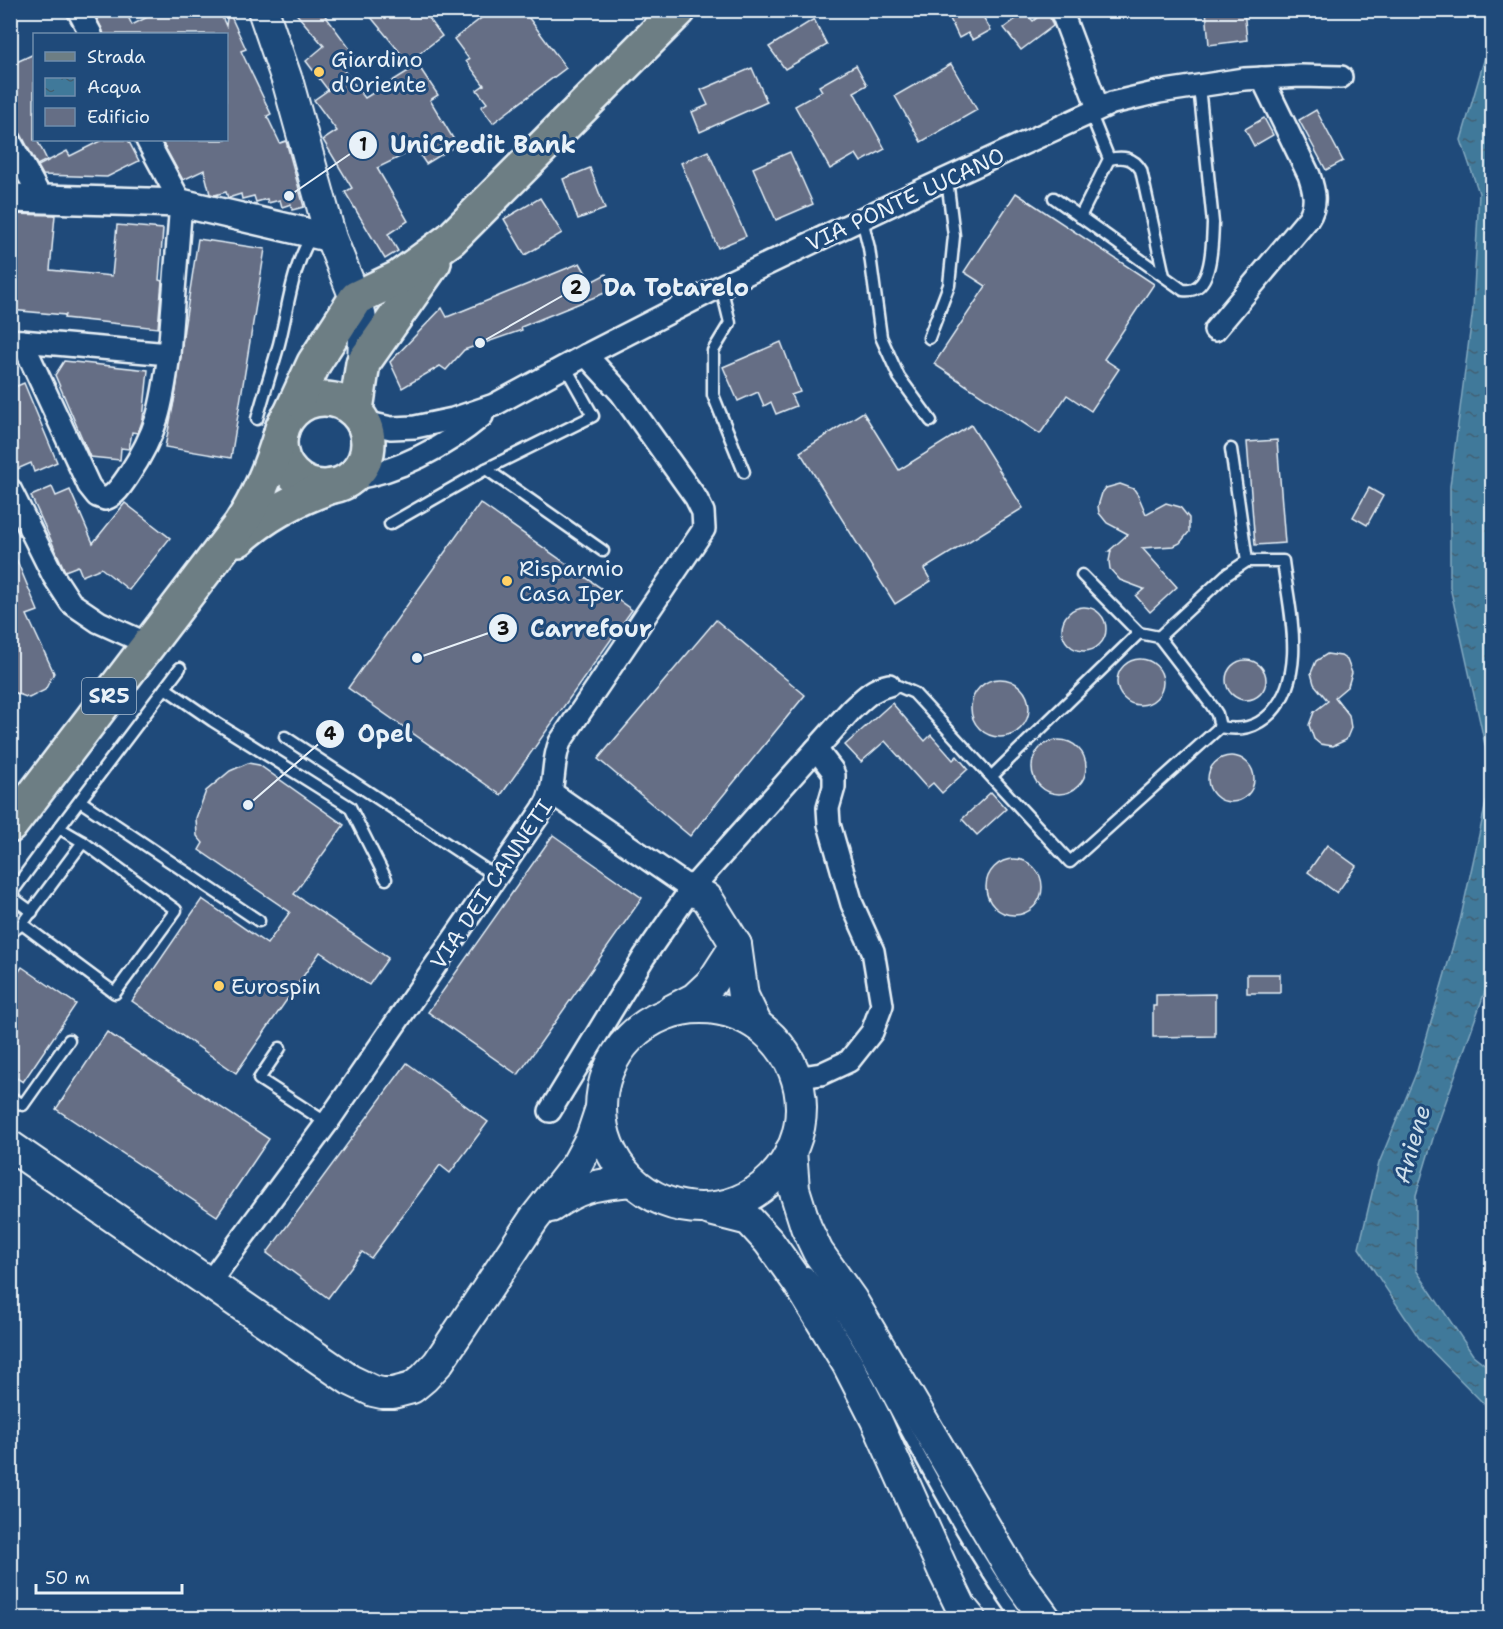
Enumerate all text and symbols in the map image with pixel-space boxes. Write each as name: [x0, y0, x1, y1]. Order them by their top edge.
legend: [33, 33, 228, 141]
text: Strada: [87, 45, 146, 69]
place label: Giardino d'Oriente: [331, 45, 427, 99]
marker: Giardino d'Oriente: [312, 65, 326, 79]
text: Acqua: [87, 75, 141, 99]
text: Edificio: [87, 105, 150, 129]
callout: UniCredit Bank: [348, 124, 588, 166]
text: UniCredit Bank: [390, 129, 576, 161]
text: 1: [359, 133, 367, 157]
street label: VIA PONTE LUCANO: [801, 141, 1009, 258]
callout: Da Totarelo: [561, 267, 761, 309]
text: Da Totarelo: [603, 272, 749, 304]
text: 2: [570, 276, 583, 300]
place label: Risparmio Casa Iper: [519, 554, 624, 608]
marker: Risparmio Casa Iper: [500, 574, 514, 588]
callout: Carrefour: [488, 607, 664, 649]
text: Carrefour: [530, 613, 652, 645]
text: 3: [497, 617, 509, 641]
road number: SR5: [82, 678, 136, 714]
callout: Opel: [315, 713, 425, 755]
text: Opel: [357, 718, 413, 750]
text: 4: [324, 722, 337, 746]
street label: VIA DEI CANNETI: [424, 794, 559, 975]
place label: Eurospin: [231, 972, 321, 1001]
marker: Eurospin: [212, 979, 226, 993]
water label: Aniene: [1386, 1101, 1438, 1187]
scale bar: [36, 1557, 182, 1595]
text: 50 m: [45, 1566, 90, 1590]

